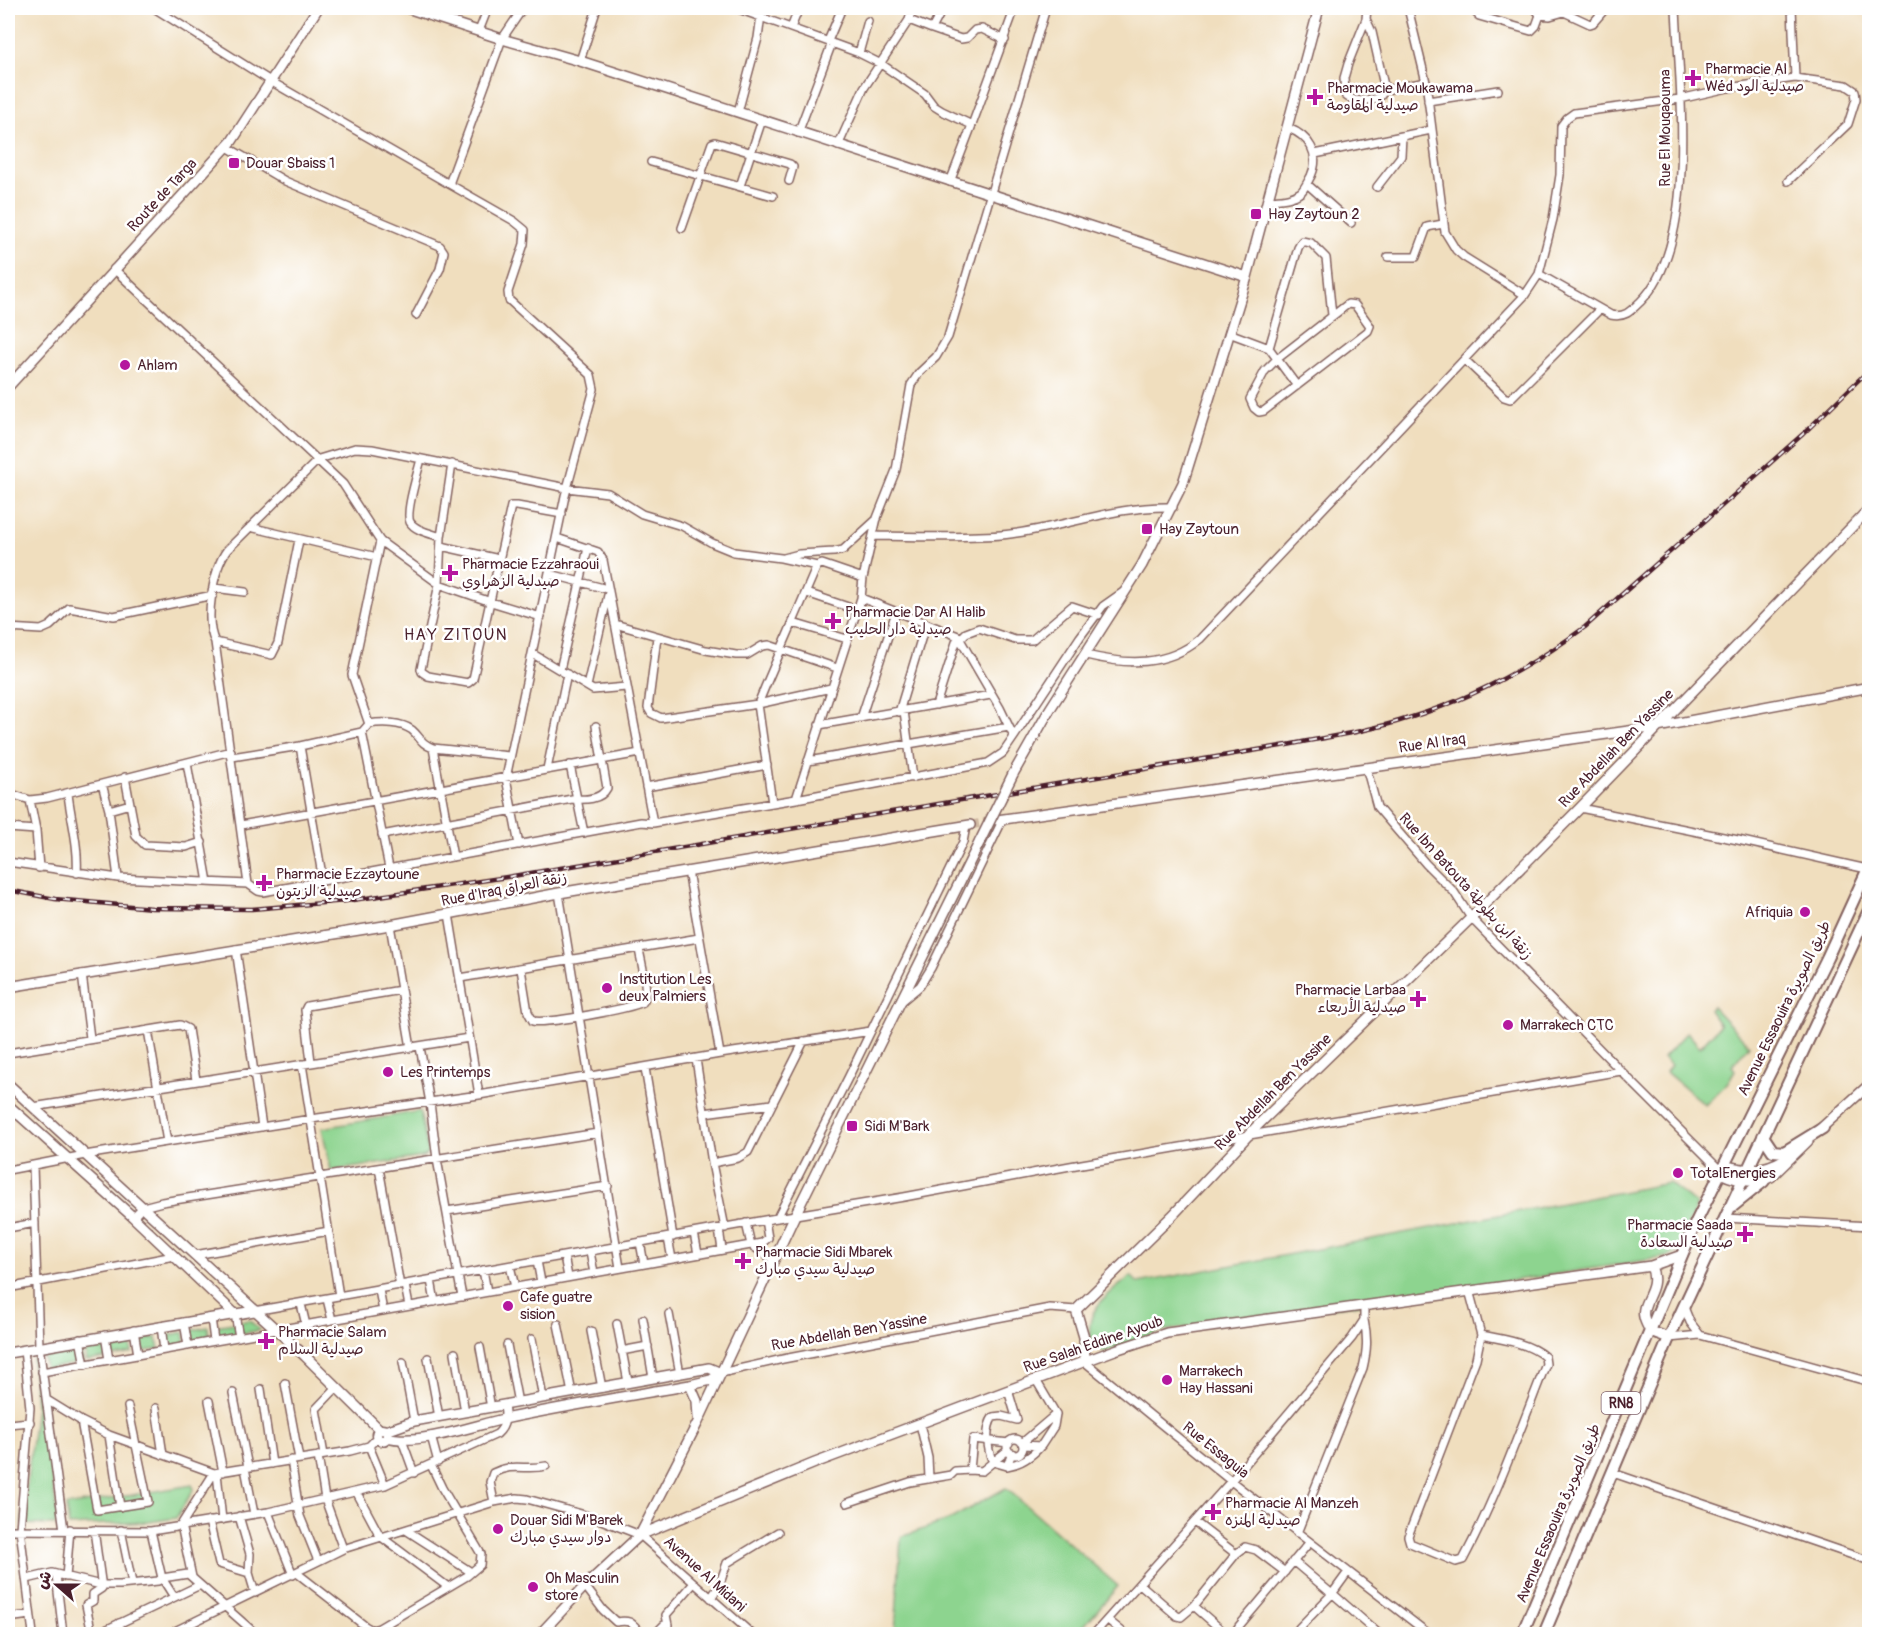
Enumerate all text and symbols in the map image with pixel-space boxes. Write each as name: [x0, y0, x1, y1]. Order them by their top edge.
place label: Pharmacie Al Wéd صيدلية الود: [1705, 60, 1804, 96]
street label: Rue El Mouqaouma: [1656, 69, 1675, 187]
marker: Pharmacie Al Wéd صيدلية الود: [1686, 71, 1700, 85]
place label: Pharmacie Moukawama صيدلية المقاومة: [1327, 79, 1473, 115]
marker: Pharmacie Moukawama صيدلية المقاومة: [1308, 90, 1322, 104]
place label: Douar Sbaiss 1: [246, 154, 335, 173]
street label: Route de Targa: [124, 155, 201, 236]
marker: Douar Sbaiss 1: [227, 156, 241, 170]
place label: Hay Zaytoun 2: [1268, 205, 1360, 224]
marker: Hay Zaytoun 2: [1249, 207, 1263, 221]
place label: Ahlam: [137, 356, 178, 375]
marker: Ahlam: [118, 358, 132, 372]
place label: Hay Zaytoun: [1159, 520, 1239, 539]
marker: Hay Zaytoun: [1140, 522, 1154, 536]
place label: Pharmacie Ezzahraoui صيدلية الزهراوي: [462, 555, 599, 592]
marker: Pharmacie Ezzahraoui صيدلية الزهراوي: [443, 566, 457, 580]
place label: Pharmacie Dar Al Halib صيدلية دار الحليب: [845, 603, 986, 639]
marker: Pharmacie Dar Al Halib صيدلية دار الحليب: [826, 614, 840, 628]
district label: HAY ZITOUN: [404, 625, 508, 645]
street label: Rue Abdellah Ben Yassine: [1555, 685, 1678, 812]
street label: Rue Al Iraq: [1398, 729, 1467, 758]
street label: Rue Ibn Batouta زنقة ابن بطوطة: [1395, 809, 1536, 964]
place label: Pharmacie Ezzaytoune صيدلية الزيتون: [276, 865, 420, 901]
street label: Rue d'Iraq زنقة العراق: [440, 868, 569, 911]
marker: Pharmacie Ezzaytoune صيدلية الزيتون: [257, 876, 271, 890]
place label: Afriquia: [1745, 903, 1793, 922]
marker: Afriquia: [1798, 905, 1812, 919]
street label: Avenue Essaouira طريق الصويرة: [1734, 917, 1835, 1099]
place label: Institution Les deux Palmiers: [619, 970, 712, 1006]
marker: Institution Les deux Palmiers: [600, 981, 614, 995]
place label: Pharmacie Larbaa صيدلية الأربعاء: [1295, 981, 1406, 1017]
marker: Pharmacie Larbaa صيدلية الأربعاء: [1411, 992, 1425, 1006]
place label: Marrakech CTC: [1520, 1016, 1614, 1035]
marker: Marrakech CTC: [1501, 1018, 1515, 1032]
street label: Rue Abdellah Ben Yassine: [1211, 1030, 1336, 1155]
place label: Les Printemps: [400, 1063, 491, 1082]
marker: Les Printemps: [381, 1065, 395, 1079]
place label: Sidi M'Bark: [864, 1117, 930, 1136]
marker: Sidi M'Bark: [845, 1119, 859, 1133]
place label: TotalEnergies: [1690, 1164, 1776, 1183]
marker: TotalEnergies: [1671, 1166, 1685, 1180]
place label: Pharmacie Saada صيدلية السعادة: [1627, 1216, 1733, 1252]
marker: Pharmacie Saada صيدلية السعادة: [1738, 1227, 1752, 1241]
place label: Pharmacie Sidi Mbarek صيدلية سيدي مبارك: [755, 1243, 893, 1280]
marker: Pharmacie Sidi Mbarek صيدلية سيدي مبارك: [736, 1254, 750, 1268]
place label: Cafe guatre sision: [520, 1288, 593, 1324]
marker: Cafe guatre sision: [501, 1299, 515, 1313]
street label: Rue Abdellah Ben Yassine: [770, 1309, 929, 1356]
street label: Rue Salah Eddine Ayoub: [1021, 1312, 1165, 1377]
place label: Pharmacie Salam صيدلية السلام: [278, 1323, 386, 1360]
marker: Pharmacie Salam صيدلية السلام: [259, 1334, 273, 1348]
place label: Marrakech Hay Hassani: [1179, 1362, 1253, 1398]
marker: Marrakech Hay Hassani: [1160, 1373, 1174, 1387]
road number: RN8: [1602, 1392, 1640, 1414]
street label: Rue Essaguia: [1179, 1418, 1253, 1483]
street label: Avenue Essaouira طريق الصويرة: [1512, 1421, 1605, 1606]
place label: Pharmacie Al Manzeh صيدلية المنزه: [1225, 1494, 1359, 1530]
marker: Pharmacie Al Manzeh صيدلية المنزه: [1206, 1505, 1220, 1519]
place label: Douar Sidi M'Barek دوار سيدي مبارك: [510, 1511, 624, 1548]
marker: Douar Sidi M'Barek دوار سيدي مبارك: [491, 1522, 505, 1536]
street label: Avenue Al Midani: [660, 1532, 750, 1617]
north arrow: [27, 1555, 87, 1615]
text: ش: [31, 1568, 56, 1592]
place label: Oh Masculin store: [545, 1569, 619, 1605]
marker: Oh Masculin store: [526, 1580, 540, 1594]

